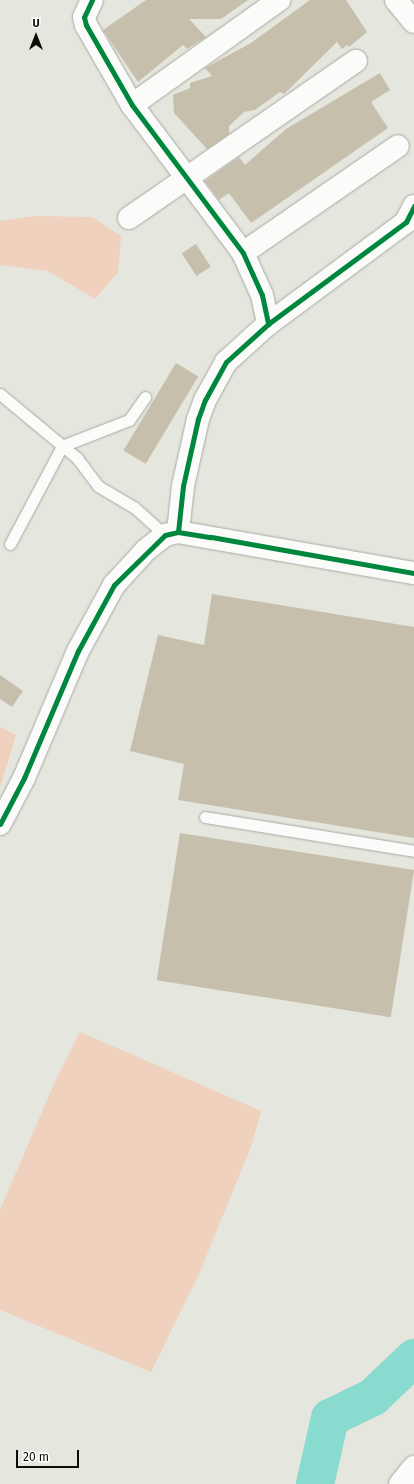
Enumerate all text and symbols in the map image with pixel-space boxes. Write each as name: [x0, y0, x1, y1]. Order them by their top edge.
north arrow: [16, 16, 56, 56]
text: U: [32, 17, 40, 30]
scale bar: [18, 1442, 81, 1468]
text: 20 m: [23, 1450, 49, 1464]

